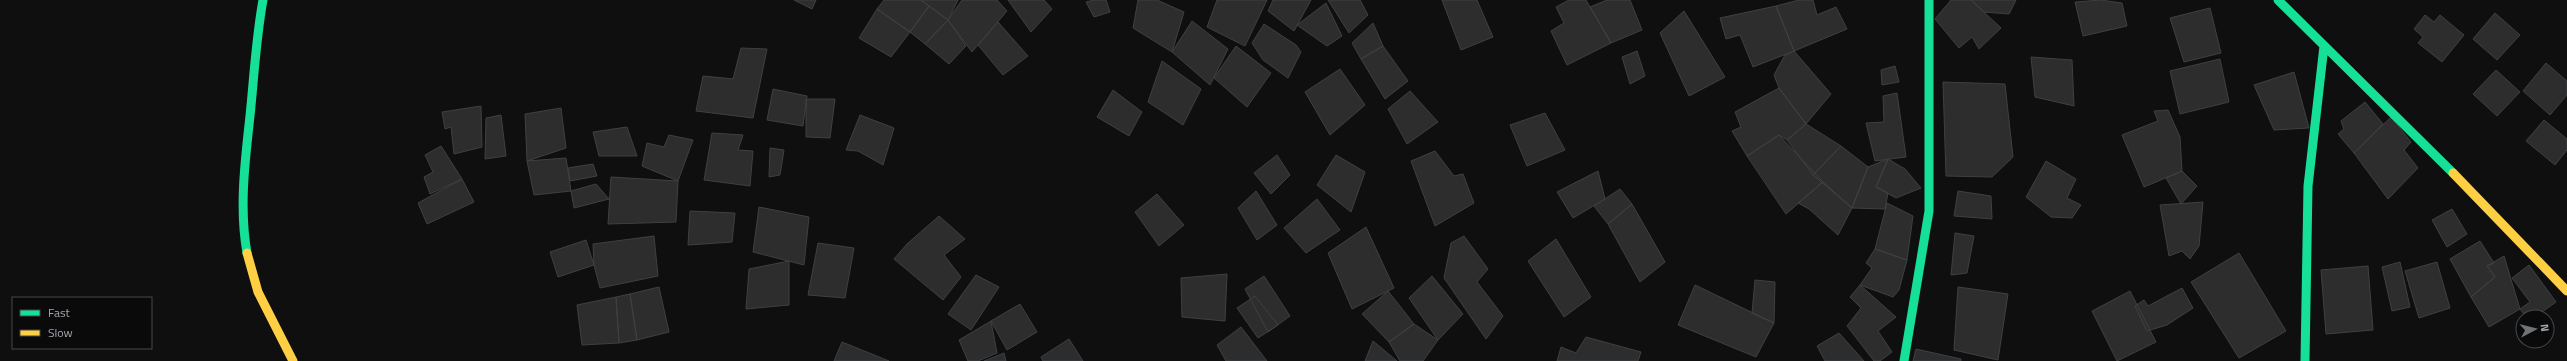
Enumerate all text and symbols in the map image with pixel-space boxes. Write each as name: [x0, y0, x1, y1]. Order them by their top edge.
legend: [12, 297, 152, 349]
text: Fast: [48, 303, 71, 322]
north arrow: [2515, 309, 2555, 349]
text: Slow: [48, 323, 73, 342]
text: N: [2537, 323, 2553, 333]

